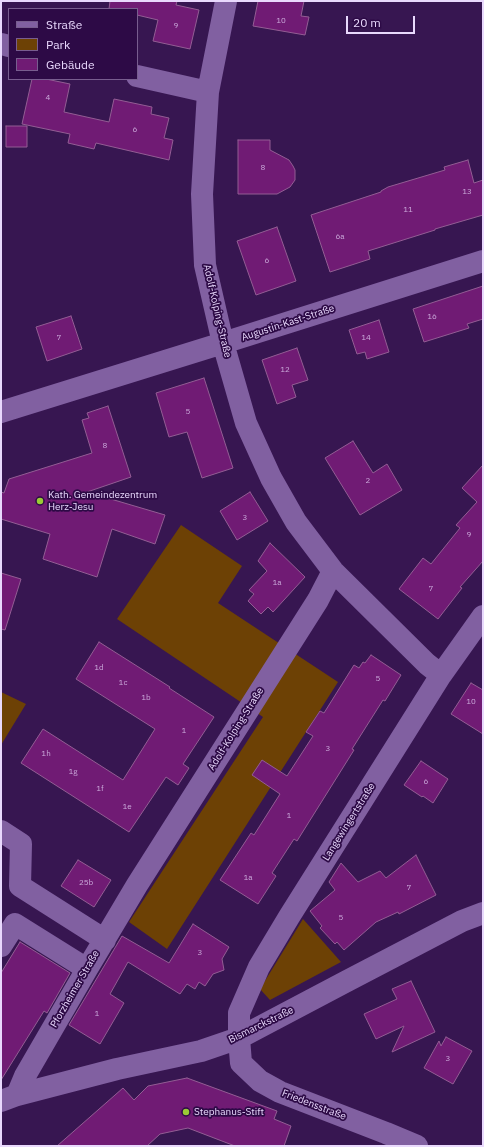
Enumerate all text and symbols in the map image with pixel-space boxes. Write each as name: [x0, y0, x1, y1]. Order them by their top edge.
legend: [8, 8, 138, 80]
scale bar: [348, 8, 417, 34]
text: 20 m: [353, 15, 381, 30]
house number: 10: [276, 16, 286, 26]
text: Straße: [46, 17, 82, 32]
house number: 9: [174, 21, 178, 31]
text: Park: [46, 37, 70, 52]
text: Gebäude: [46, 57, 95, 72]
house number: 4: [46, 93, 50, 103]
house number: 6: [133, 125, 137, 135]
house number: 8: [261, 163, 265, 173]
house number: 13: [462, 187, 472, 197]
house number: 11: [403, 205, 413, 215]
house number: 6a: [335, 232, 345, 242]
house number: 6: [265, 256, 269, 266]
street label: Adolf-Kolping-Straße: [200, 263, 234, 359]
street label: Augustin-Kast-Straße: [240, 302, 336, 344]
house number: 16: [427, 312, 437, 322]
house number: 7: [57, 333, 61, 343]
house number: 14: [361, 333, 371, 343]
house number: 12: [280, 365, 290, 375]
house number: 5: [186, 407, 190, 417]
house number: 8: [103, 441, 107, 451]
house number: 2: [366, 476, 370, 486]
place label: Kath. Gemeindezentrum Herz-Jesu: [48, 489, 157, 512]
marker: Kath. Gemeindezentrum Herz-Jesu: [35, 496, 45, 506]
house number: 3: [243, 513, 247, 523]
house number: 9: [467, 530, 471, 540]
house number: 1a: [272, 578, 282, 588]
house number: 7: [429, 584, 433, 594]
house number: 1d: [94, 663, 104, 673]
house number: 5: [376, 674, 380, 684]
house number: 1c: [119, 678, 127, 688]
street label: Adolf-Kolping-Straße: [206, 685, 266, 773]
house number: 1b: [141, 693, 151, 703]
house number: 10: [466, 697, 476, 707]
house number: 1: [182, 726, 186, 736]
house number: 3: [326, 744, 330, 754]
house number: 1h: [41, 749, 51, 759]
house number: 1g: [68, 767, 78, 777]
house number: 6: [424, 777, 428, 787]
street label: Langewingertstraße: [320, 781, 378, 863]
house number: 1f: [96, 784, 104, 794]
house number: 1e: [122, 802, 132, 812]
house number: 1: [287, 811, 291, 821]
house number: 1a: [243, 873, 253, 883]
house number: 25b: [79, 878, 93, 888]
house number: 7: [407, 883, 411, 893]
house number: 5: [339, 913, 343, 923]
street label: Pforzheimer Straße: [48, 948, 102, 1030]
house number: 3: [198, 948, 202, 958]
street label: Bismarckstraße: [226, 1004, 296, 1046]
house number: 1: [95, 1009, 99, 1019]
house number: 3: [446, 1054, 450, 1064]
street label: Friedensstraße: [280, 1087, 348, 1123]
place label: Stephanus-Stift: [194, 1106, 264, 1118]
marker: Stephanus-Stift: [181, 1107, 191, 1117]

